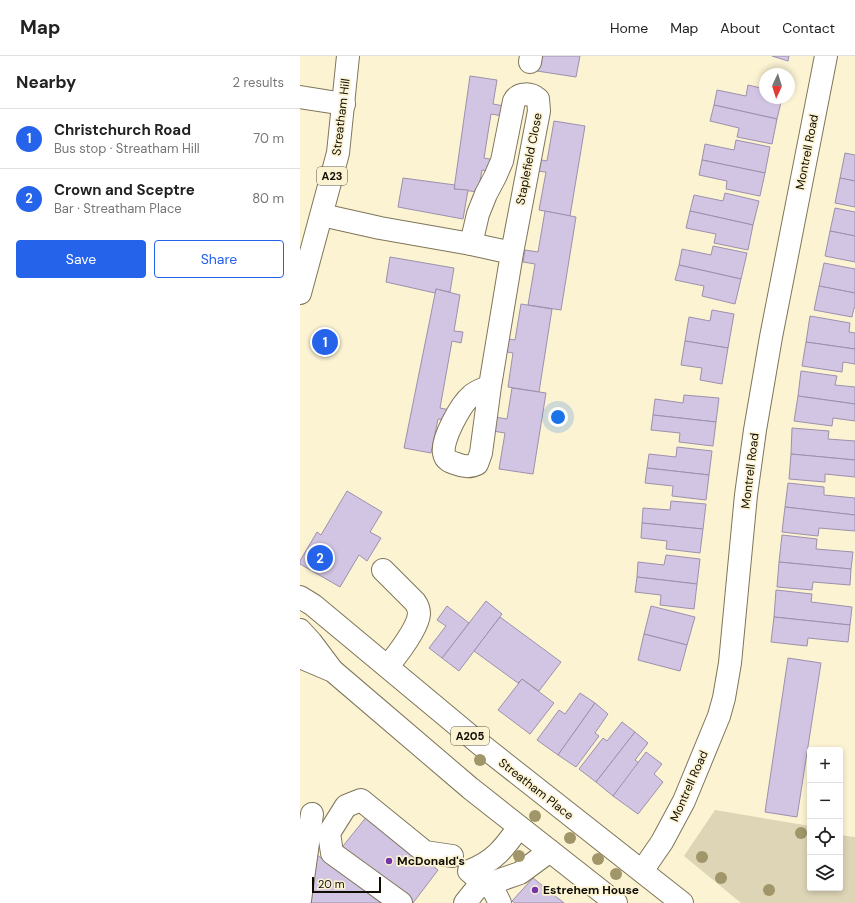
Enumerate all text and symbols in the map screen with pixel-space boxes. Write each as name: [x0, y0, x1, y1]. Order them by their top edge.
text: Map: [20, 15, 60, 40]
text: Home: [610, 19, 648, 37]
text: Map: [670, 19, 698, 37]
text: About: [720, 19, 760, 37]
text: Contact: [782, 19, 835, 37]
north arrow: [759, 68, 795, 104]
text: Nearby: [16, 71, 76, 93]
text: 2 results: [233, 74, 284, 91]
street label: Streatham Hill: [328, 78, 354, 156]
street label: Staplefield Close: [512, 111, 546, 206]
street label: Montrell Road: [792, 113, 822, 191]
text: Christchurch Road: [54, 120, 191, 140]
text: 1: [27, 130, 31, 147]
text: 70 m: [253, 130, 284, 147]
text: Bus stop · Streatham Hill: [54, 140, 200, 157]
road number: A23: [317, 167, 347, 185]
text: Crown and Sceptre: [54, 180, 195, 200]
text: 2: [25, 190, 33, 207]
text: 80 m: [252, 190, 284, 207]
text: Bar · Streatham Place: [54, 200, 182, 217]
button: Save: [16, 240, 146, 278]
button: Share: [154, 240, 284, 278]
pin: 1: [312, 327, 338, 357]
your location: [548, 407, 568, 427]
street label: Montrell Road: [737, 432, 763, 510]
pin: 2: [307, 543, 333, 573]
road number: A205: [451, 727, 489, 745]
map controls: [807, 747, 843, 891]
button: +: [807, 747, 843, 783]
street label: Montrell Road: [666, 748, 712, 824]
street label: Streatham Place: [495, 755, 577, 823]
button: −: [807, 783, 843, 819]
button: locate: [807, 819, 843, 855]
place label: McDonald's: [397, 853, 465, 869]
button: layers: [807, 855, 843, 891]
marker: McDonald's: [384, 856, 394, 866]
scale bar: [312, 875, 381, 894]
text: 20 m: [318, 877, 344, 891]
place label: Estrehem House: [543, 882, 639, 898]
marker: Estrehem House: [530, 885, 540, 895]

